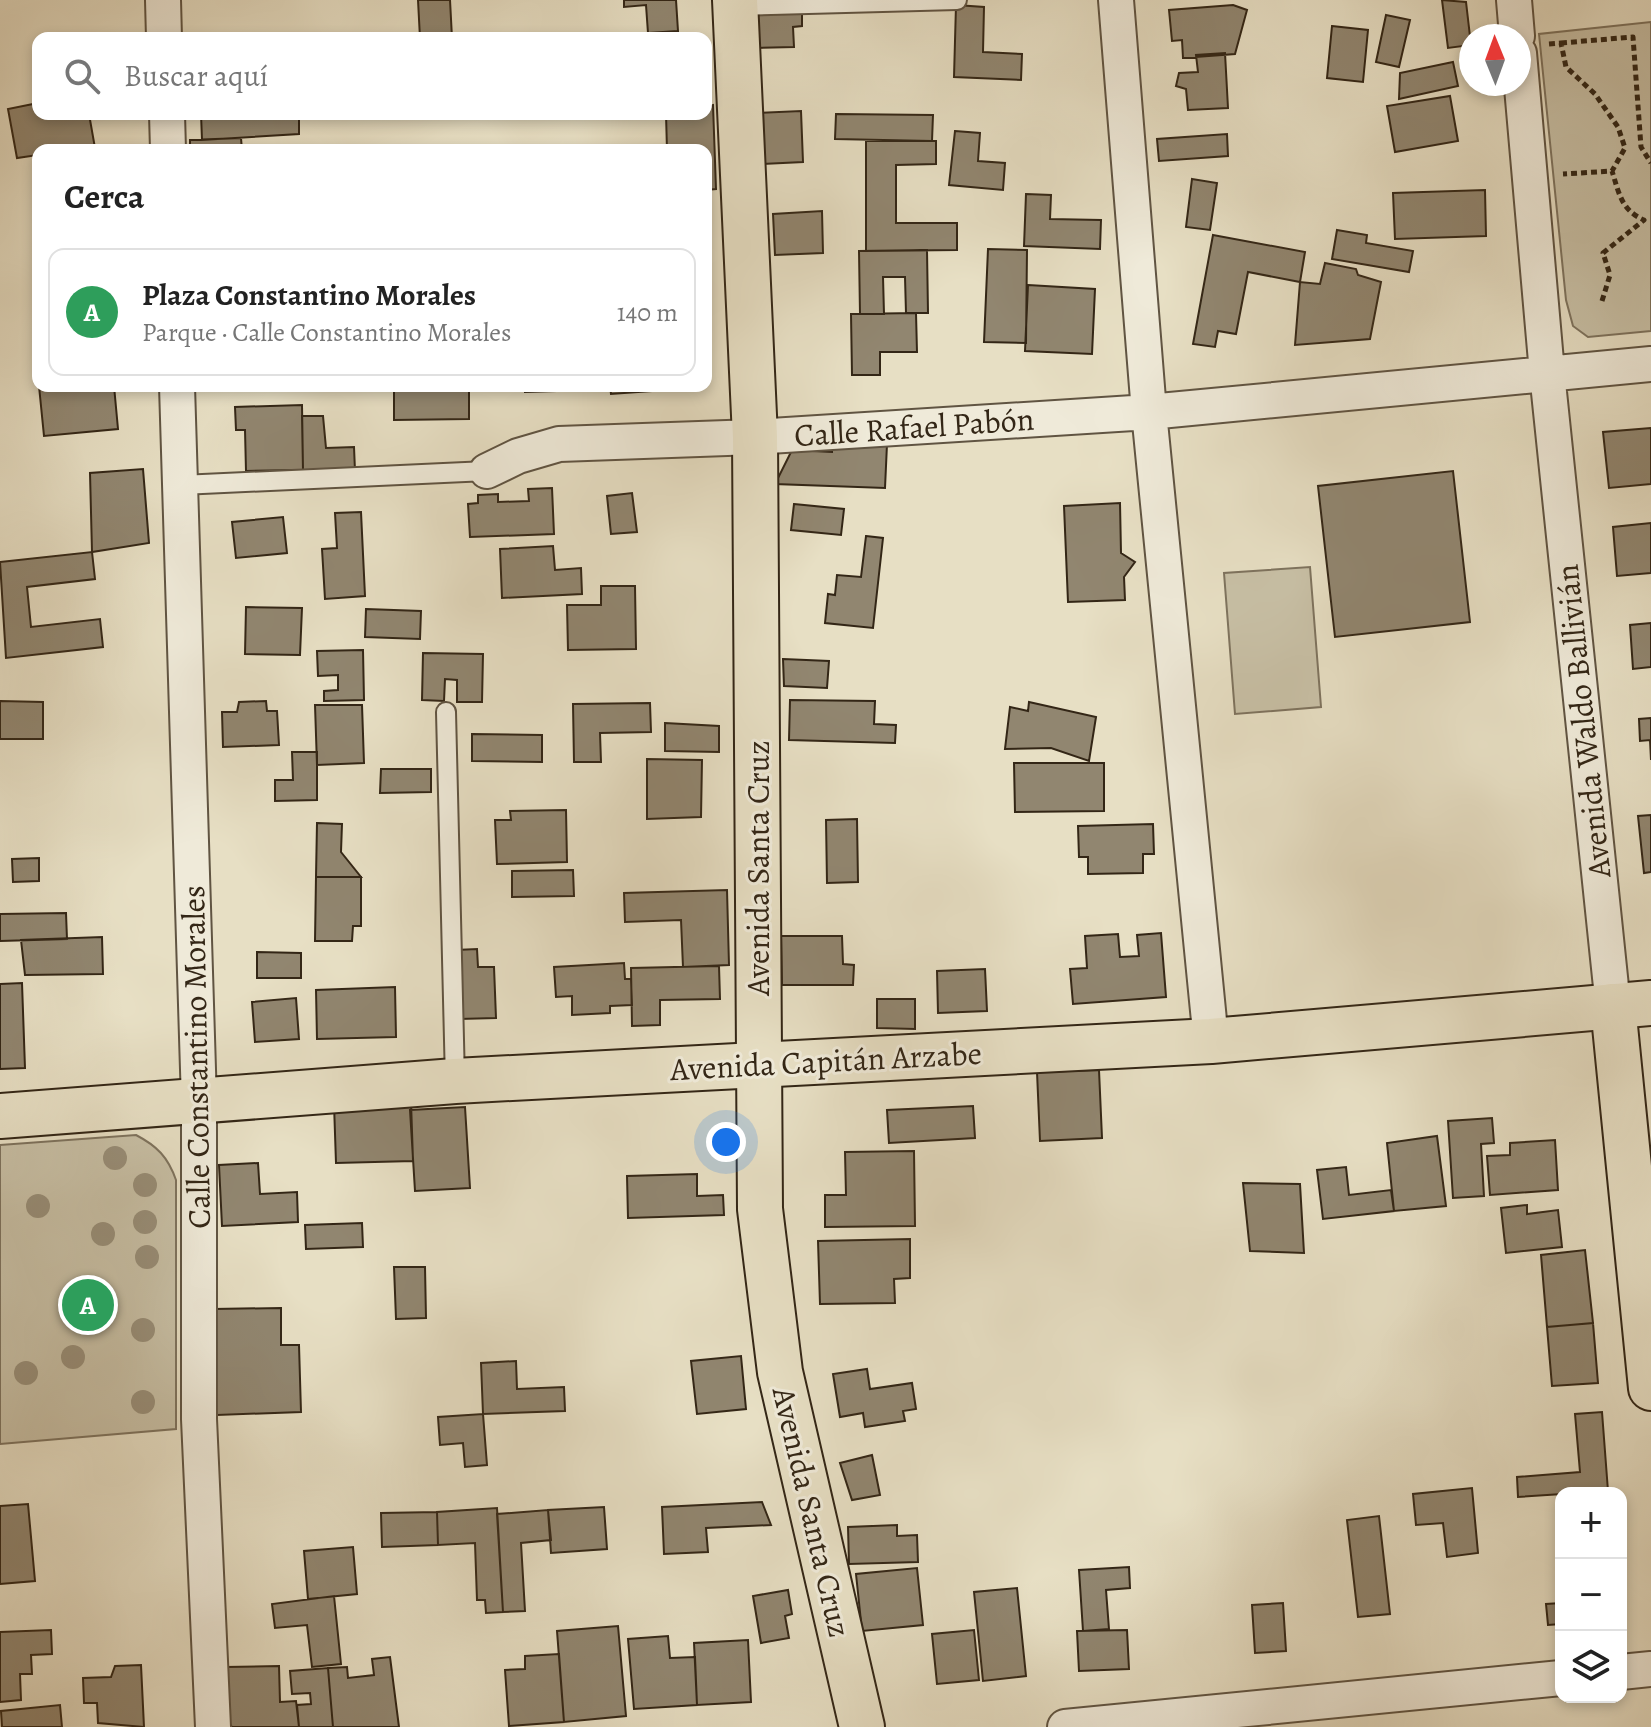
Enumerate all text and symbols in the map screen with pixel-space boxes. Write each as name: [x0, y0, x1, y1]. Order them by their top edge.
north arrow: [1459, 24, 1531, 96]
search box: [32, 32, 712, 120]
icon: search: [60, 54, 104, 98]
text: Buscar aquí: [124, 56, 268, 96]
text: Cerca: [64, 173, 145, 220]
text: Plaza Constantino Morales: [142, 275, 476, 315]
text: A: [84, 295, 100, 330]
text: 140 m: [617, 295, 678, 330]
text: Parque · Calle Constantino Morales: [142, 315, 511, 350]
street label: Calle Rafael Pabón: [793, 397, 1035, 457]
street label: Avenida Waldo Ballivián: [1545, 562, 1621, 881]
street label: Avenida Santa Cruz: [736, 740, 780, 997]
street label: Calle Constantino Morales: [171, 885, 221, 1229]
street label: Avenida Capitán Arzabe: [668, 1031, 983, 1091]
your location: [706, 1122, 746, 1162]
pin: A: [62, 1275, 114, 1335]
street label: Avenida Santa Cruz: [762, 1382, 862, 1641]
map controls: [1555, 1487, 1627, 1703]
button: +: [1555, 1487, 1627, 1559]
button: −: [1555, 1559, 1627, 1631]
button: layers: [1555, 1631, 1627, 1703]

